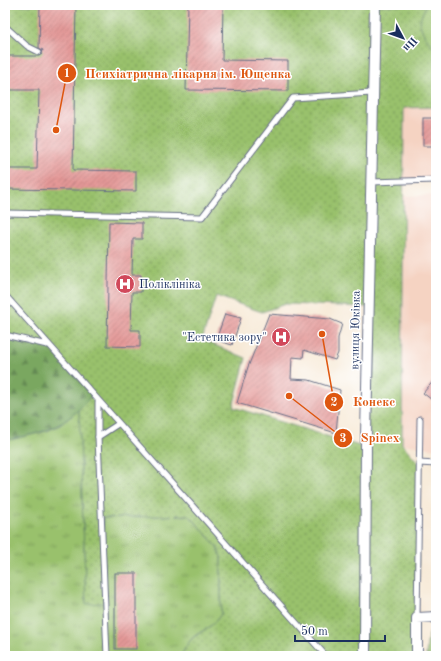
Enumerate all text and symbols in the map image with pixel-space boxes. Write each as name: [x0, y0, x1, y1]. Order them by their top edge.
north arrow: [383, 18, 423, 58]
text: Пн: [400, 34, 419, 53]
callout: Психіатрична лікарня ім. Ющенка: [57, 61, 299, 86]
text: 1: [64, 68, 70, 80]
text: Психіатрична лікарня ім. Ющенка: [85, 68, 291, 81]
hospital icon: Поліклініка: [114, 273, 136, 295]
place label: Поліклініка: [139, 278, 201, 291]
street label: вулиця Юківка: [348, 290, 363, 370]
hospital icon: "Естетика зору": [270, 326, 292, 348]
place label: "Естетика зору": [182, 332, 267, 344]
callout: Конекс: [324, 389, 403, 414]
text: Конекс: [353, 396, 395, 409]
text: 2: [331, 397, 338, 409]
callout: Spinex: [333, 425, 408, 450]
text: Spinex: [360, 432, 400, 445]
text: 3: [340, 433, 347, 445]
scale bar: [295, 617, 385, 643]
text: 50 m: [301, 625, 328, 638]

